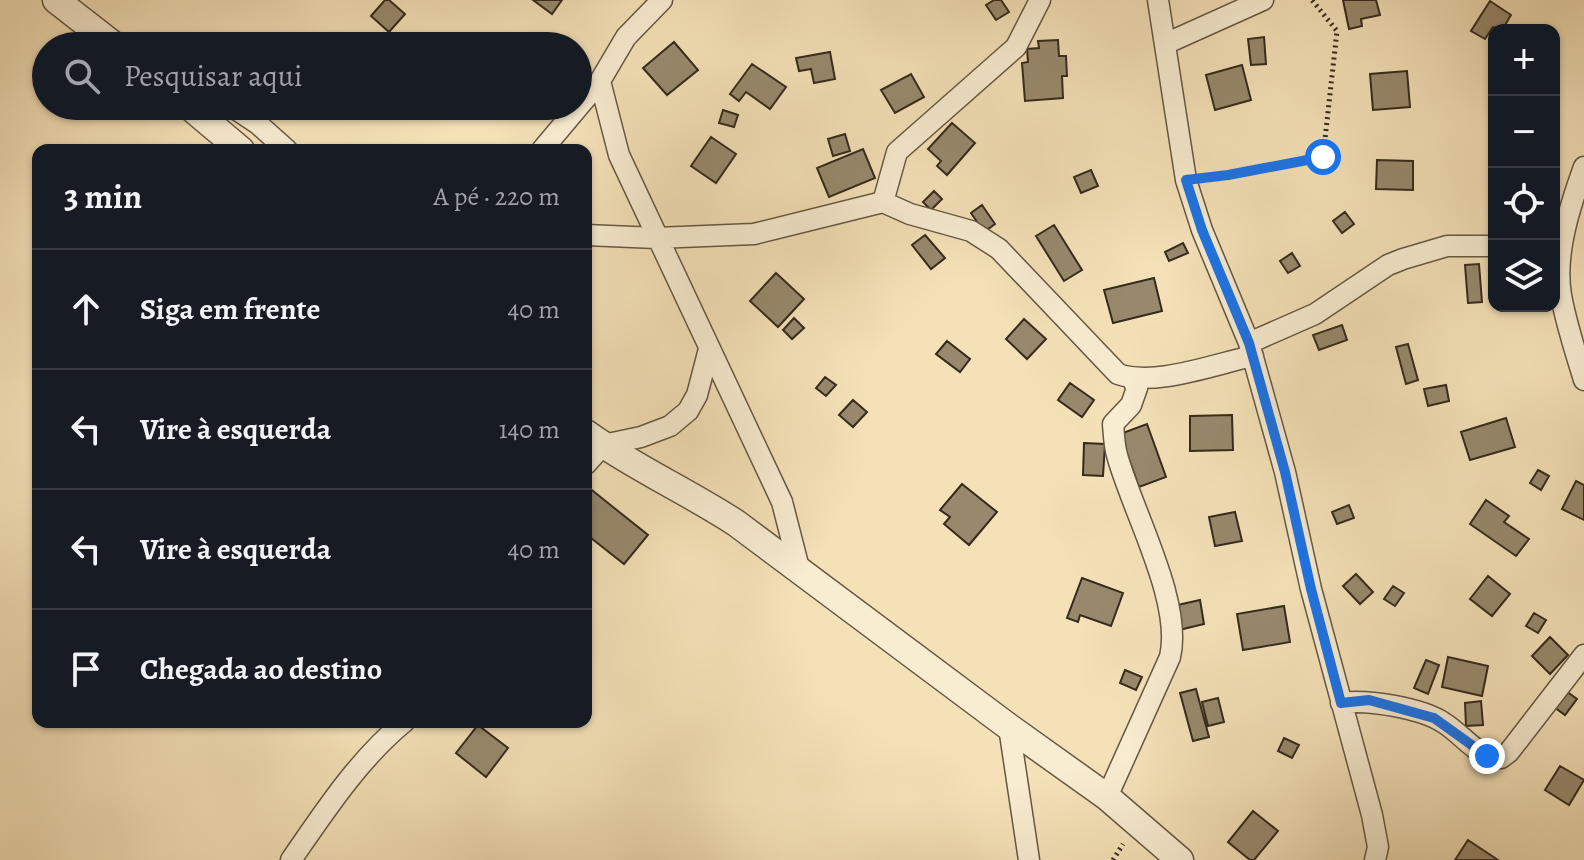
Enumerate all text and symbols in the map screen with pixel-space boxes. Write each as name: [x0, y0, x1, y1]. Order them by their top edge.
map controls: [1488, 24, 1560, 312]
button: +: [1488, 24, 1560, 96]
search box: [32, 32, 592, 120]
icon: search: [60, 54, 104, 98]
text: Pesquisar aqui: [124, 56, 302, 96]
button: −: [1488, 96, 1560, 168]
route start: [1305, 139, 1341, 175]
button: locate: [1488, 168, 1560, 240]
text: 3 min: [64, 173, 142, 220]
text: A pé · 220 m: [434, 179, 560, 214]
button: layers: [1488, 240, 1560, 312]
icon: ahead: [64, 287, 108, 331]
text: Siga em frente: [140, 289, 320, 329]
text: 40 m: [508, 292, 560, 327]
icon: left: [64, 407, 108, 451]
text: Vire à esquerda: [140, 409, 331, 449]
text: 140 m: [499, 412, 560, 447]
icon: left: [64, 527, 108, 571]
text: Vire à esquerda: [140, 529, 331, 569]
text: 40 m: [508, 532, 560, 567]
icon: arrive: [64, 647, 108, 691]
text: Chegada ao destino: [140, 649, 382, 689]
route end: [1469, 738, 1505, 774]

